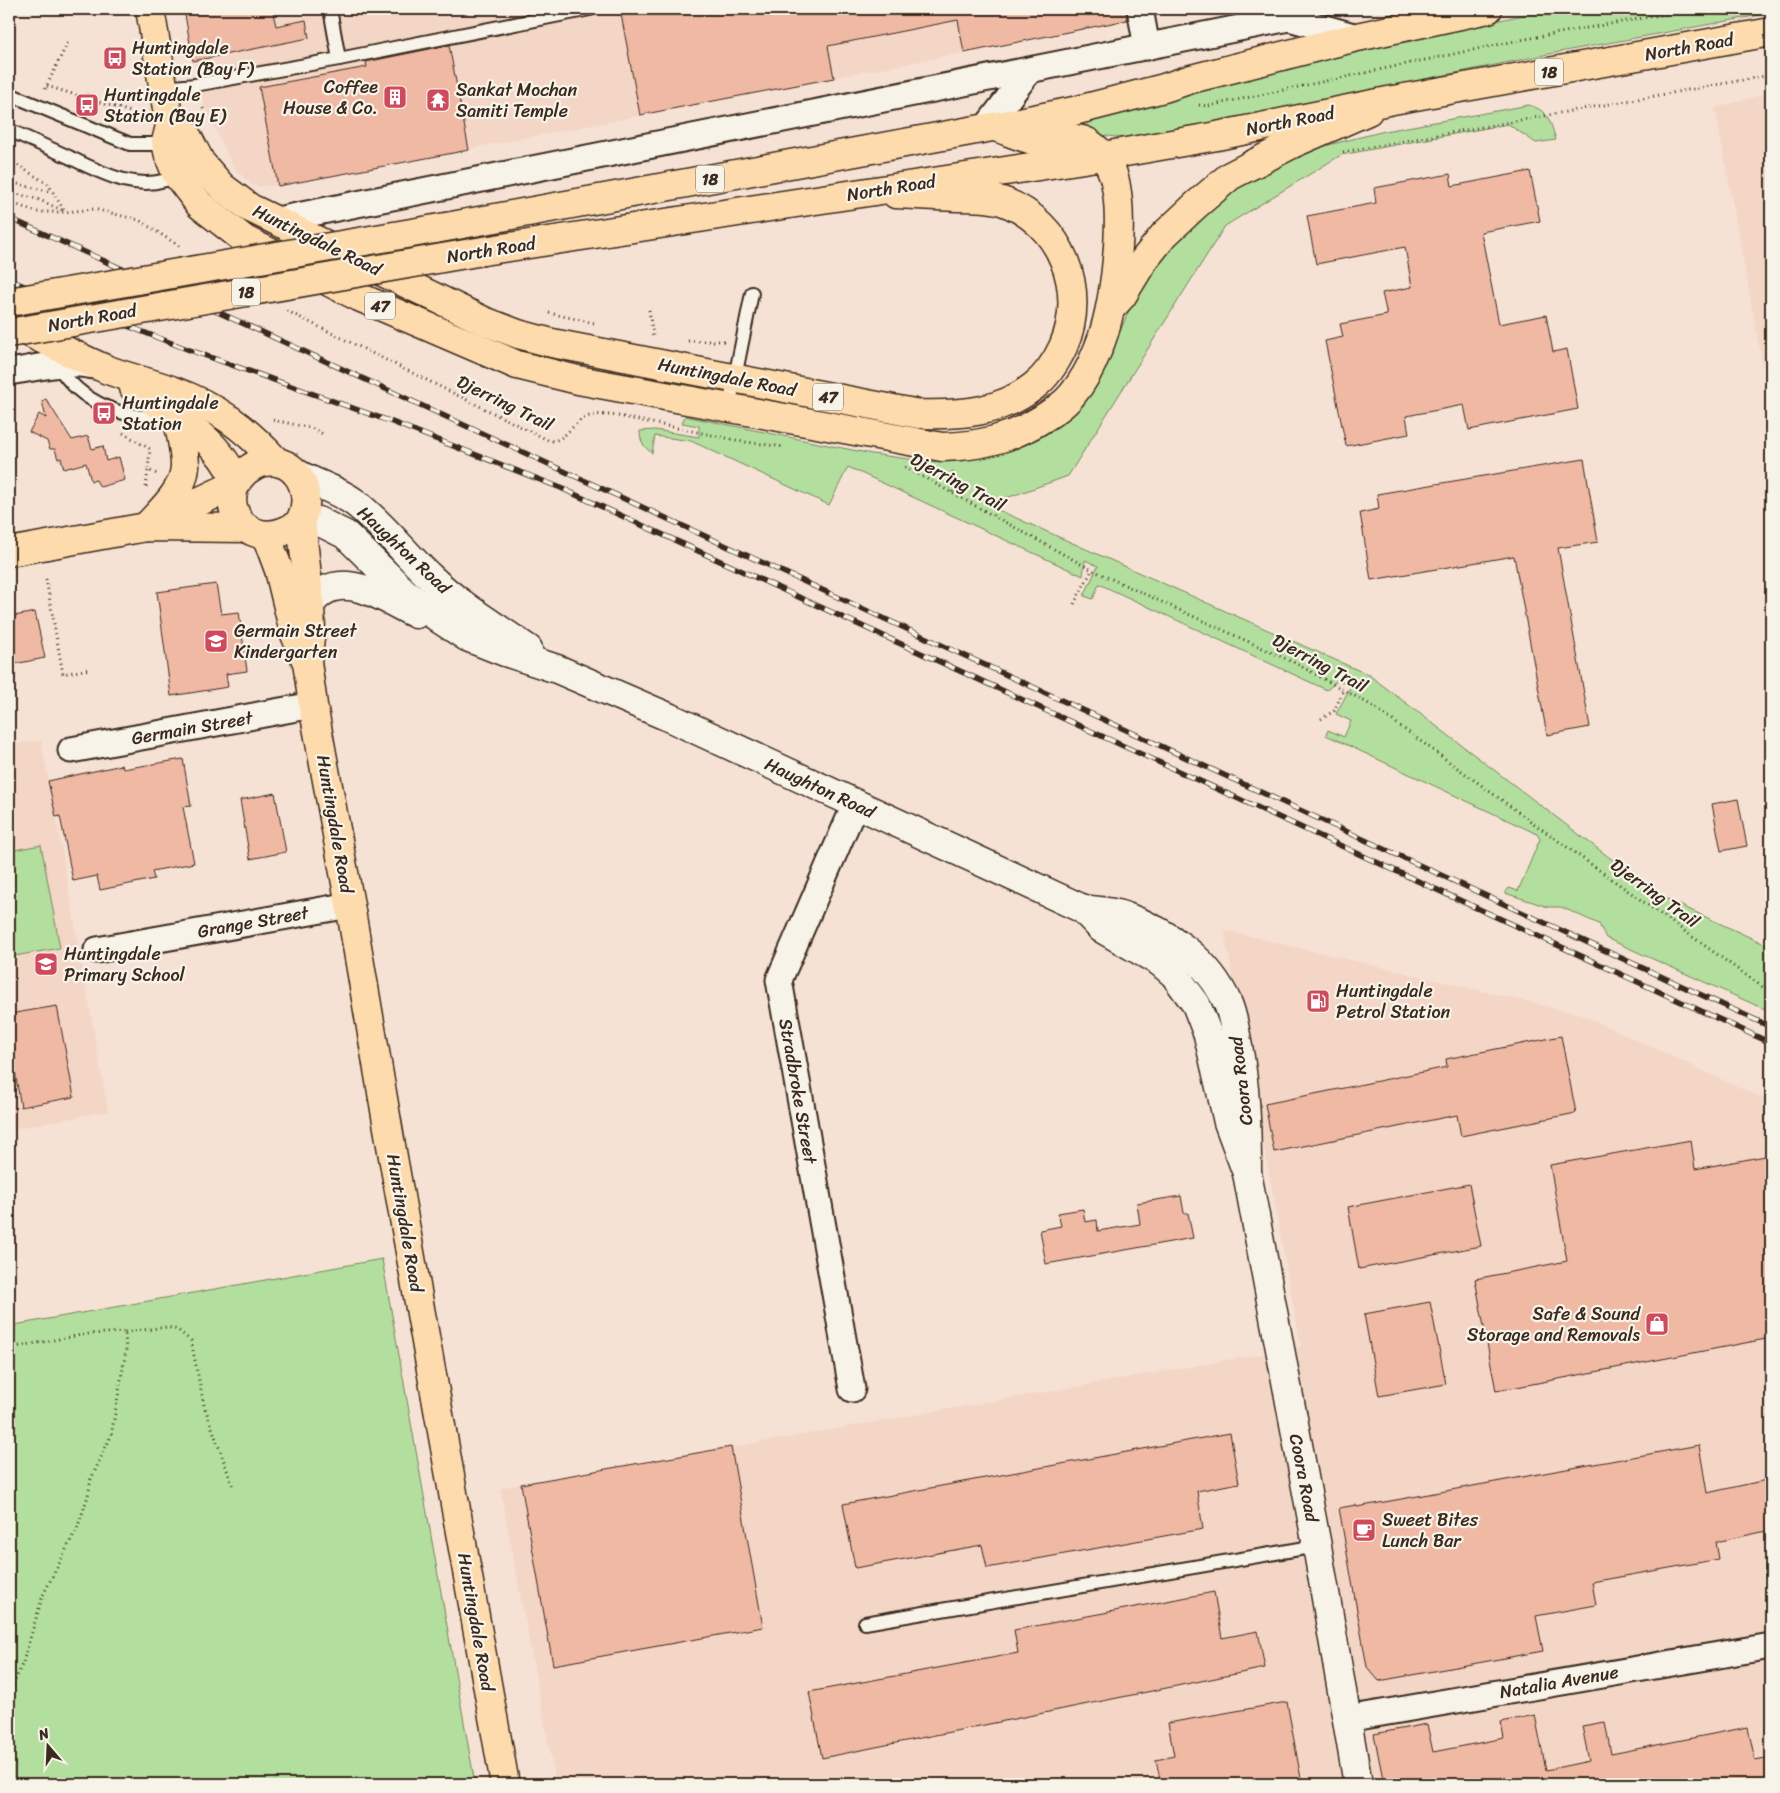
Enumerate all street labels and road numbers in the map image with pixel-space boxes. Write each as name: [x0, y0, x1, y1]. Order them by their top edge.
street label: North Road: [1642, 23, 1737, 71]
road number: 18: [1535, 58, 1563, 86]
street label: North Road: [1243, 96, 1338, 145]
road number: 18: [696, 165, 724, 192]
street label: North Road: [844, 165, 939, 211]
street label: Huntingdale Road: [247, 195, 388, 286]
street label: North Road: [444, 227, 539, 273]
road number: 18: [232, 278, 260, 306]
road number: 47: [365, 292, 395, 320]
street label: North Road: [45, 294, 140, 342]
street label: Huntingdale Road: [655, 348, 800, 406]
street label: Djerring Trail: [451, 366, 560, 441]
road number: 47: [813, 384, 843, 411]
street label: Djerring Trail: [904, 443, 1012, 521]
street label: Haughton Road: [350, 498, 460, 603]
street label: Djerring Trail: [1266, 624, 1374, 702]
street label: Germain Street: [129, 701, 256, 754]
street label: Haughton Road: [759, 748, 882, 828]
street label: Huntingdale Road: [307, 752, 363, 897]
street label: Djerring Trail: [1603, 849, 1707, 937]
street label: Grange Street: [195, 896, 312, 947]
street label: Stradbroke Street: [770, 1016, 827, 1167]
street label: Coora Road: [1219, 1033, 1262, 1127]
street label: Huntingdale Road: [377, 1151, 433, 1296]
street label: Coora Road: [1280, 1431, 1329, 1526]
street label: Huntingdale Road: [448, 1550, 504, 1695]
street label: Natalia Avenue: [1497, 1656, 1621, 1708]

